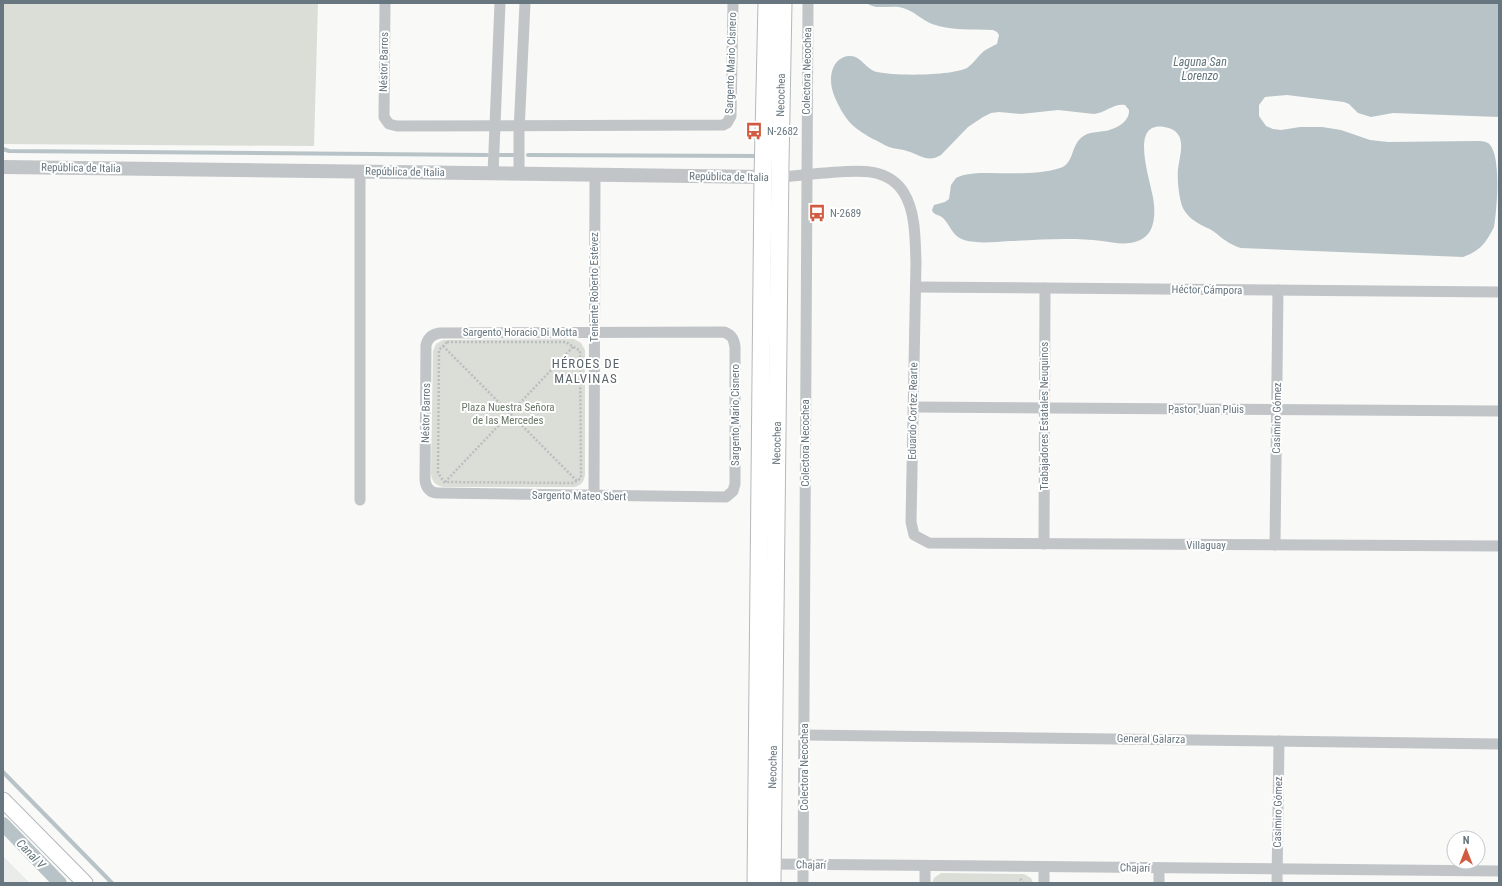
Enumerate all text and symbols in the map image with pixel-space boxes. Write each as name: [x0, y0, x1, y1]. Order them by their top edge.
street label: Sargento Mario Cisnero: [723, 11, 739, 114]
street label: Colectora Necochea: [800, 27, 814, 115]
street label: Néstor Barros: [377, 32, 391, 92]
water label: Laguna San Lorenzo: [1173, 55, 1227, 83]
street label: Necochea: [774, 73, 788, 117]
bus stop icon: N-2682: [744, 121, 764, 141]
place label: N-2682: [767, 125, 798, 138]
street label: República de Italia: [41, 161, 121, 175]
street label: República de Italia: [365, 165, 445, 179]
street label: República de Italia: [689, 170, 769, 184]
bus stop icon: N-2689: [807, 203, 827, 223]
place label: N-2689: [830, 207, 861, 220]
street label: Teniente Roberto Estévez: [588, 232, 601, 342]
street label: Héctor Cámpora: [1172, 283, 1242, 297]
street label: Sargento Horacio Di Motta: [463, 326, 577, 339]
street label: Trabajadores Estatales Neuquinos: [1038, 342, 1051, 490]
district label: HÉROES DE MALVINAS: [552, 356, 620, 386]
street label: Eduardo Cortez Rearte: [906, 362, 920, 460]
street label: Sargento Mario Cisnero: [729, 364, 742, 466]
street label: Casimiro Gómez: [1270, 382, 1284, 454]
street label: Néstor Barros: [419, 383, 433, 443]
street label: Colectora Necochea: [799, 399, 812, 487]
park label: Plaza Nuestra Señora de las Mercedes: [461, 401, 555, 427]
street label: Pastor Juan Pluis: [1168, 403, 1244, 416]
street label: Necochea: [770, 421, 784, 465]
street label: Sargento Mateo Sbert: [532, 489, 626, 503]
street label: Villaguay: [1186, 539, 1226, 552]
street label: Colectora Necochea: [798, 723, 811, 811]
street label: General Galarza: [1117, 732, 1185, 746]
street label: Necochea: [766, 745, 780, 789]
street label: Casimiro Gómez: [1271, 776, 1285, 848]
north arrow: [1446, 830, 1486, 870]
text: N: [1463, 834, 1470, 847]
water label: Canal V: [14, 836, 49, 873]
street label: Chajarí: [796, 858, 827, 872]
street label: Chajarí: [1120, 861, 1151, 875]

